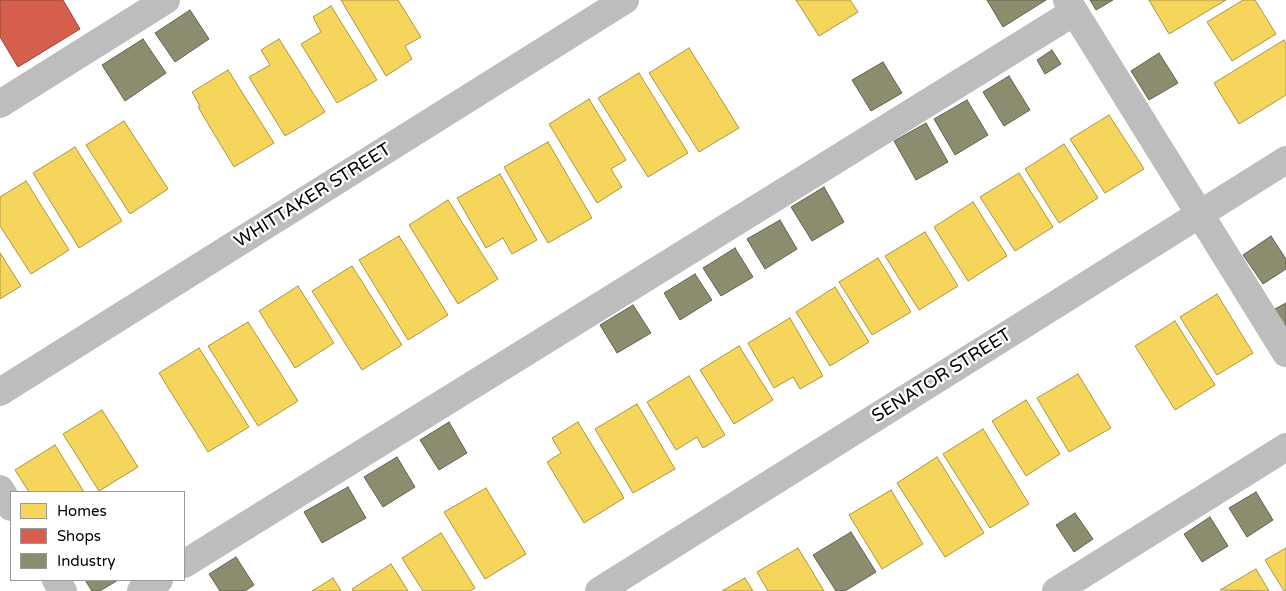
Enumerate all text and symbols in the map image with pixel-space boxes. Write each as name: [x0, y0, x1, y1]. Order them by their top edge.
street label: WHITTAKER STREET: [231, 139, 395, 253]
street label: SENATOR STREET: [868, 324, 1016, 428]
legend: [10, 491, 185, 581]
text: Homes: [57, 502, 107, 520]
text: Shops: [57, 527, 101, 545]
text: Industry: [57, 552, 116, 570]

